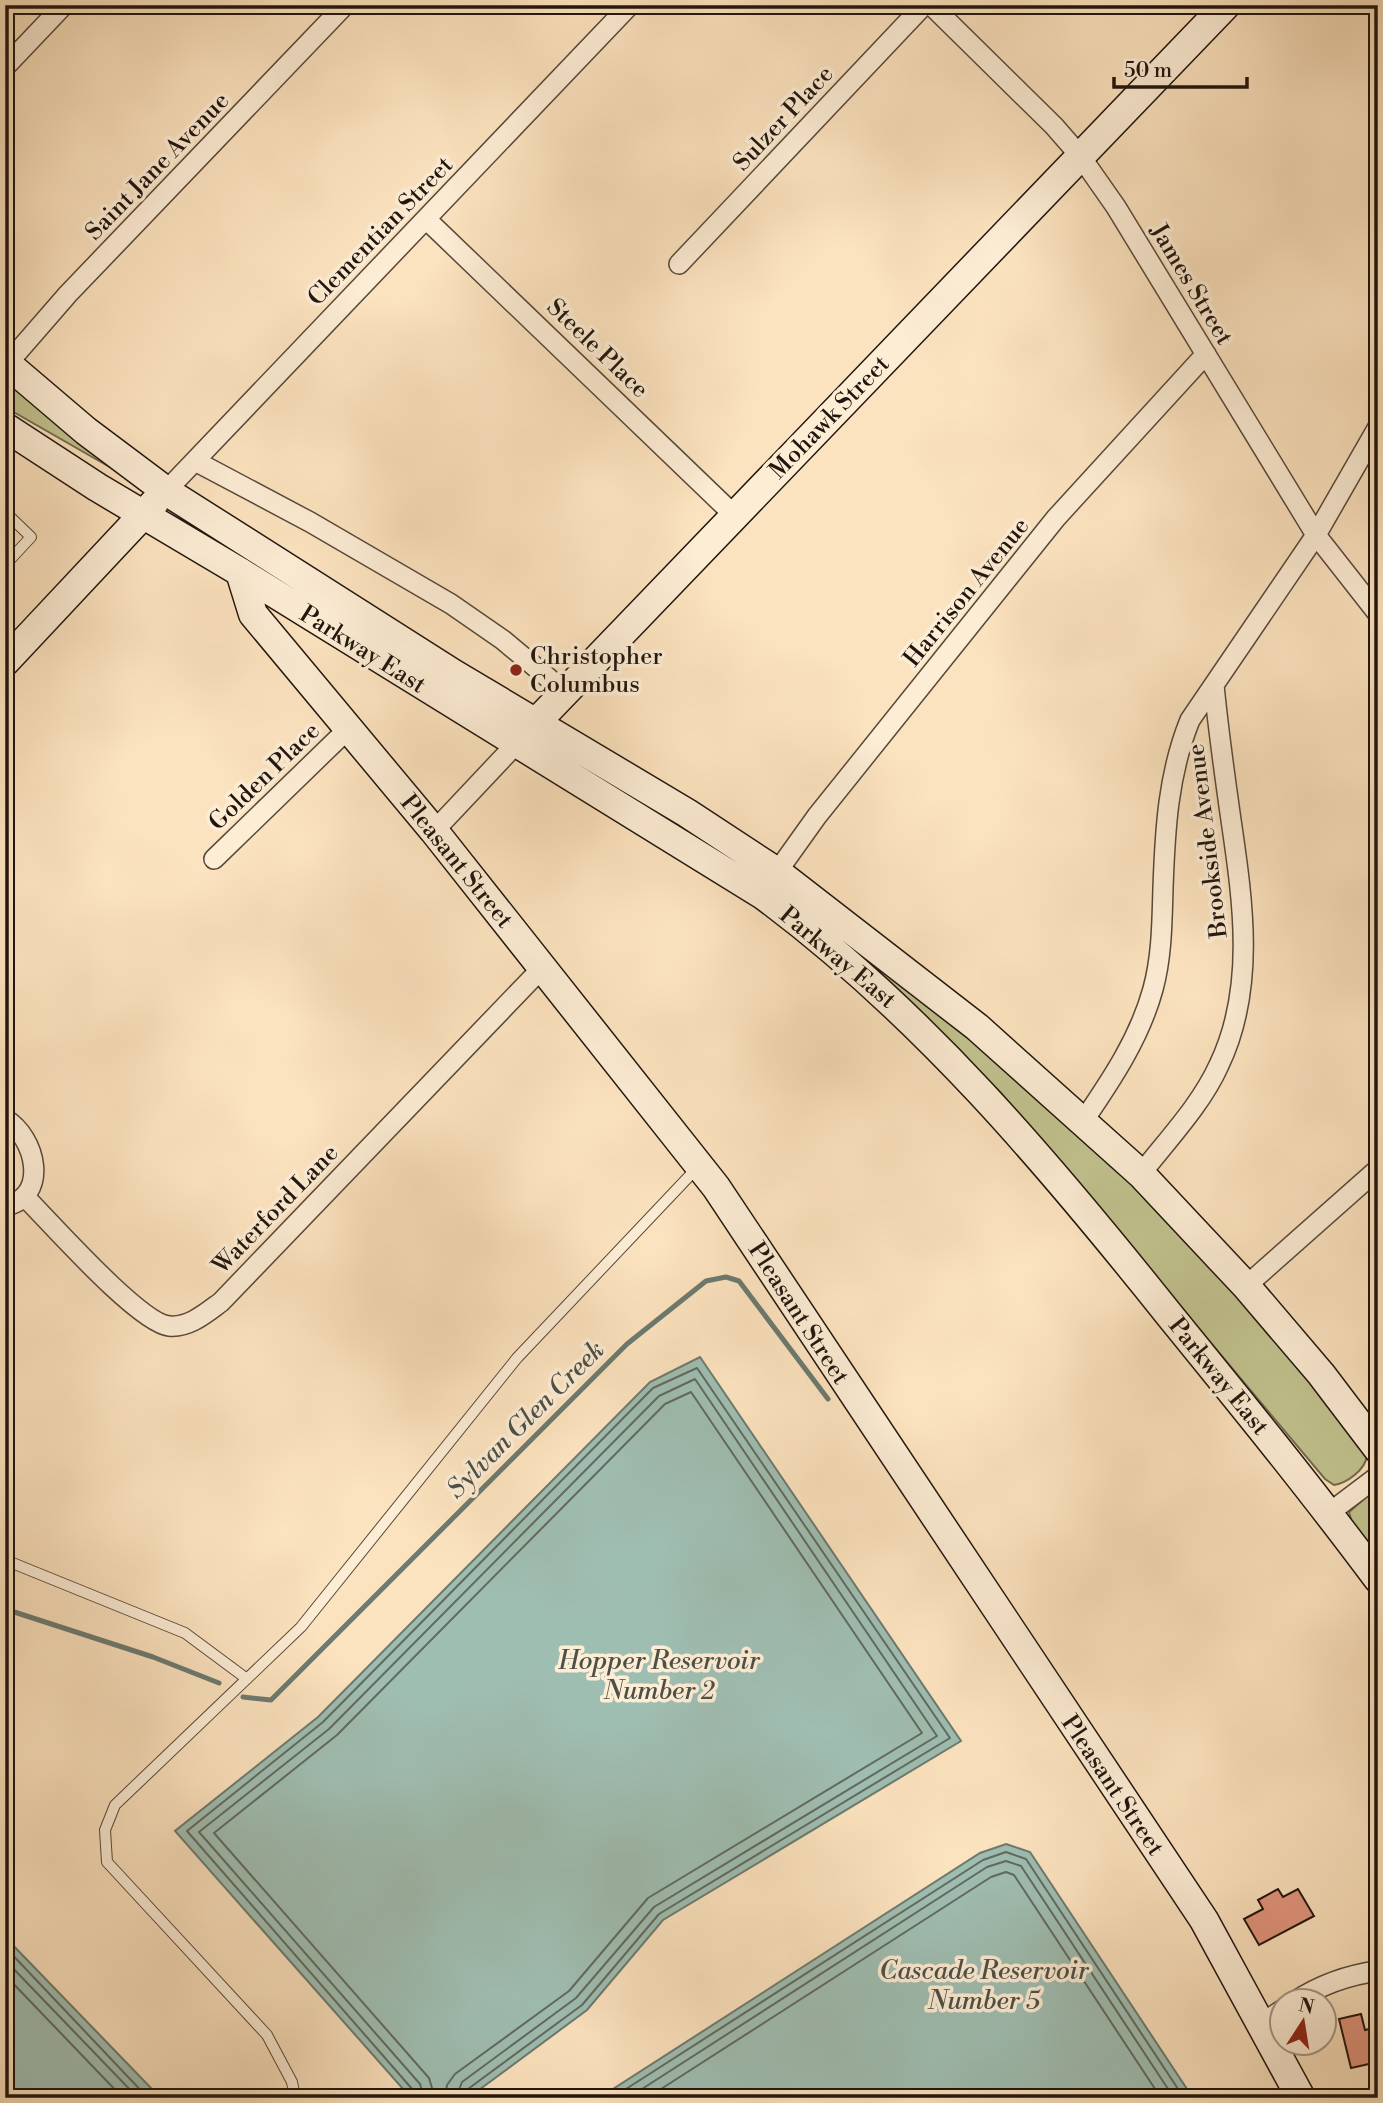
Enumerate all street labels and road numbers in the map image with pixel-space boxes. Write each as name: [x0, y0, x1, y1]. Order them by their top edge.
street label: Sulzer Place: [727, 60, 840, 178]
street label: Saint Jane Avenue: [79, 86, 236, 247]
street label: Clementian Street: [302, 150, 460, 313]
street label: James Street: [1143, 218, 1239, 351]
street label: Steele Place: [540, 293, 655, 405]
street label: Mohawk Street: [763, 349, 896, 486]
street label: Harrison Avenue: [897, 512, 1036, 673]
street label: Parkway East: [294, 599, 432, 701]
street label: Golden Place: [203, 716, 327, 837]
street label: Brookside Avenue: [1181, 742, 1235, 941]
street label: Pleasant Street: [393, 789, 520, 935]
street label: Parkway East: [773, 900, 902, 1016]
street label: Waterford Lane: [206, 1139, 345, 1281]
street label: Pleasant Street: [741, 1237, 856, 1391]
street label: Parkway East: [1162, 1312, 1275, 1442]
street label: Pleasant Street: [1054, 1709, 1171, 1862]

